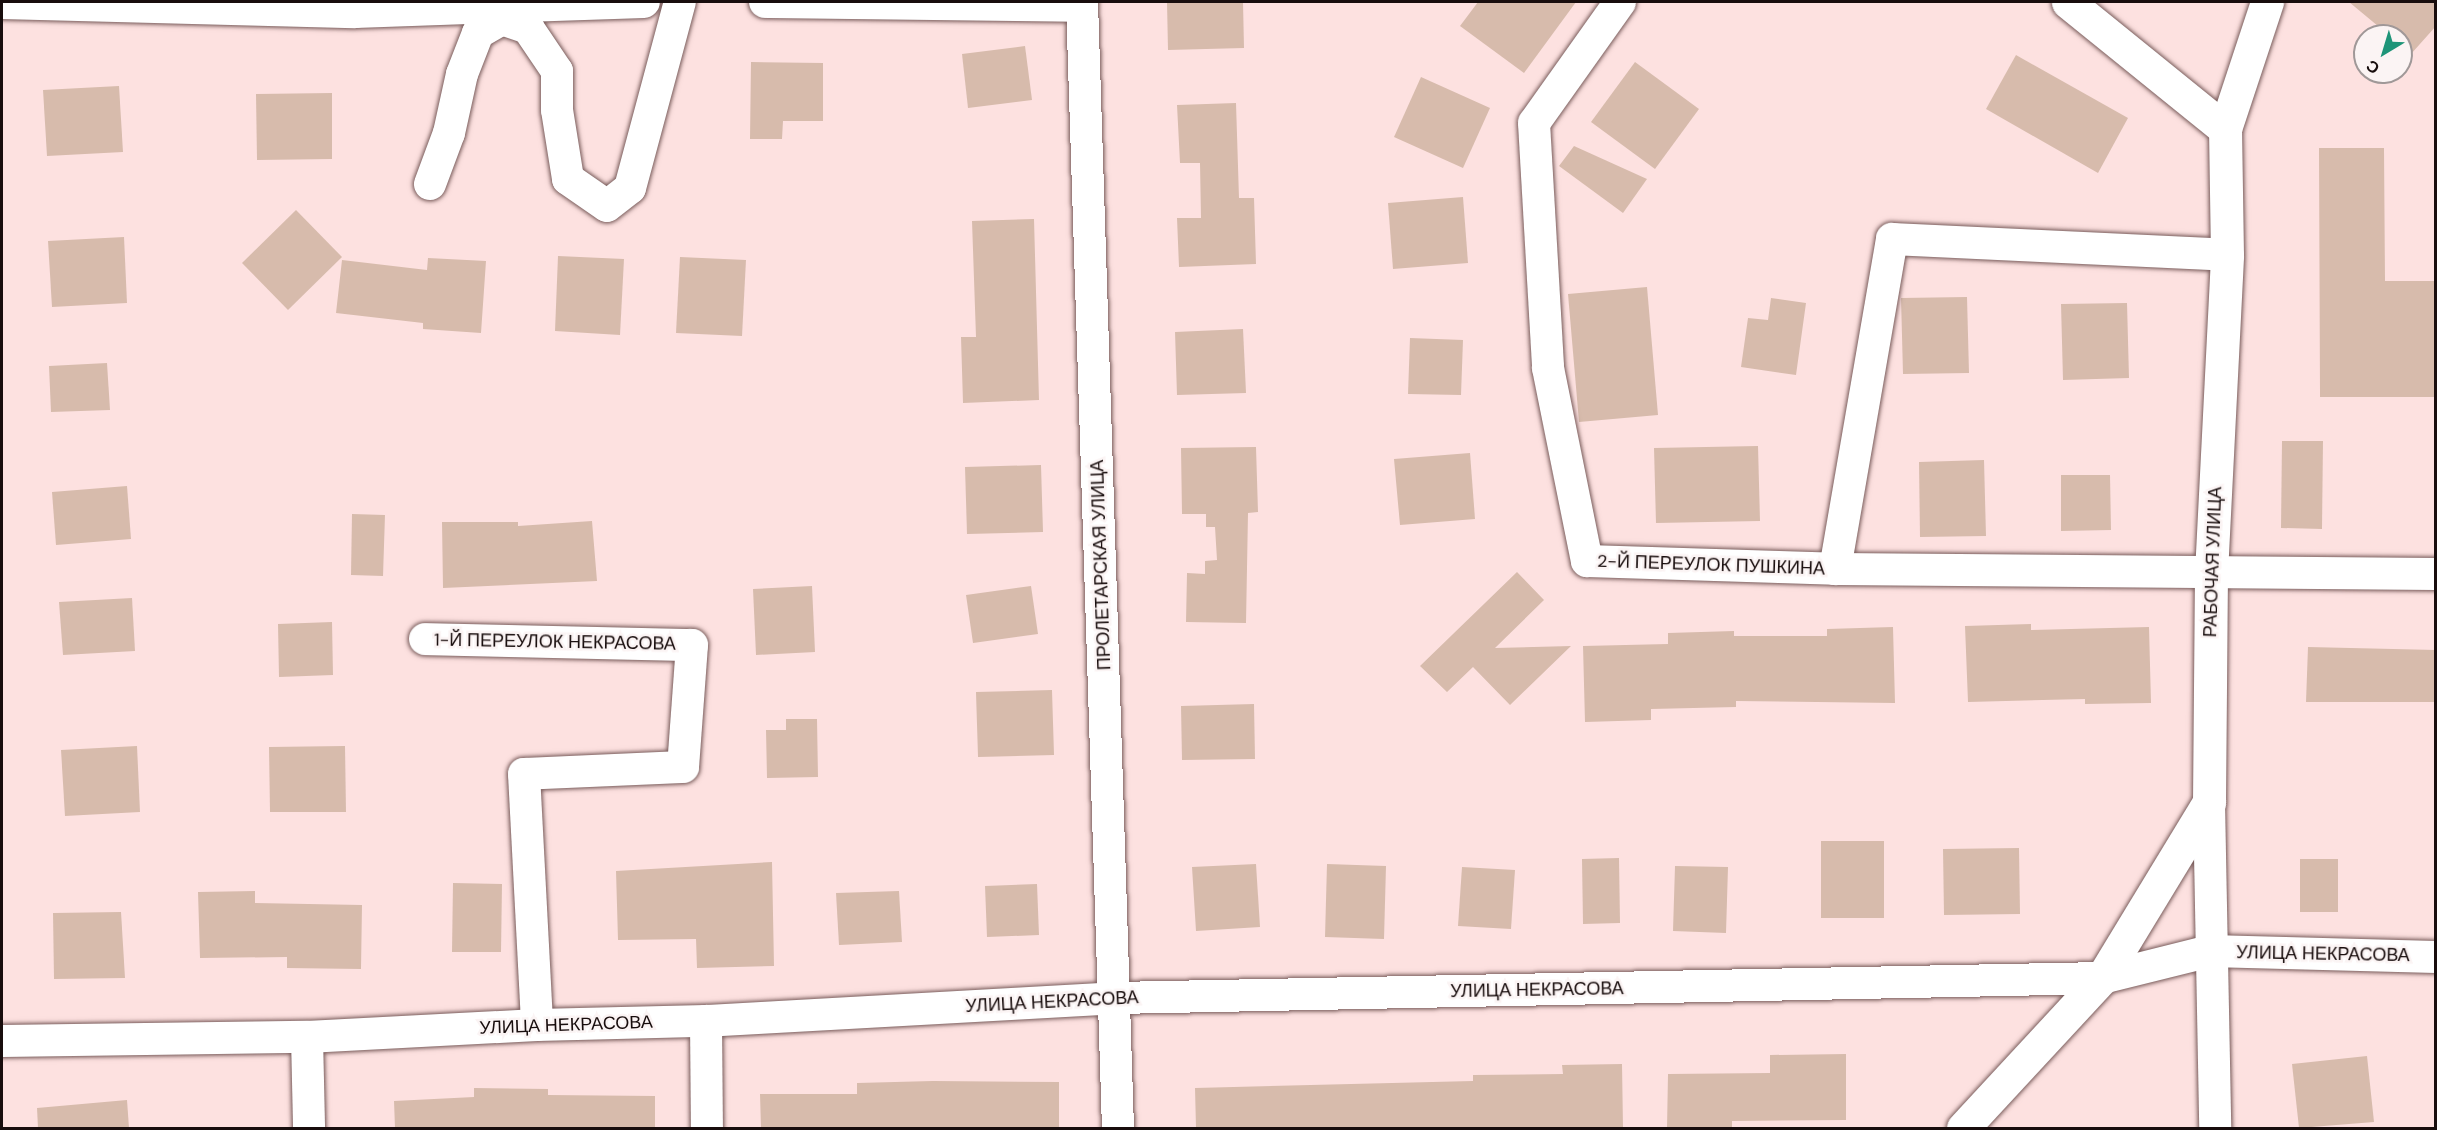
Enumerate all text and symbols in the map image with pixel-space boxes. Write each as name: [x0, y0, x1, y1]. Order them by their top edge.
north arrow: [2353, 24, 2413, 84]
text: С: [2362, 55, 2384, 79]
street label: ПРОЛЕТАРСКАЯ УЛИЦА: [1087, 459, 1115, 671]
street label: РАБОЧАЯ УЛИЦА: [2200, 486, 2226, 638]
street label: 2-Й ПЕРЕУЛОК ПУШКИНА: [1597, 550, 1825, 580]
street label: 1-Й ПЕРЕУЛОК НЕКРАСОВА: [434, 629, 676, 655]
street label: УЛИЦА НЕКРАСОВА: [2236, 942, 2410, 966]
street label: УЛИЦА НЕКРАСОВА: [1450, 978, 1624, 1002]
street label: УЛИЦА НЕКРАСОВА: [965, 987, 1139, 1017]
street label: УЛИЦА НЕКРАСОВА: [479, 1011, 653, 1039]

